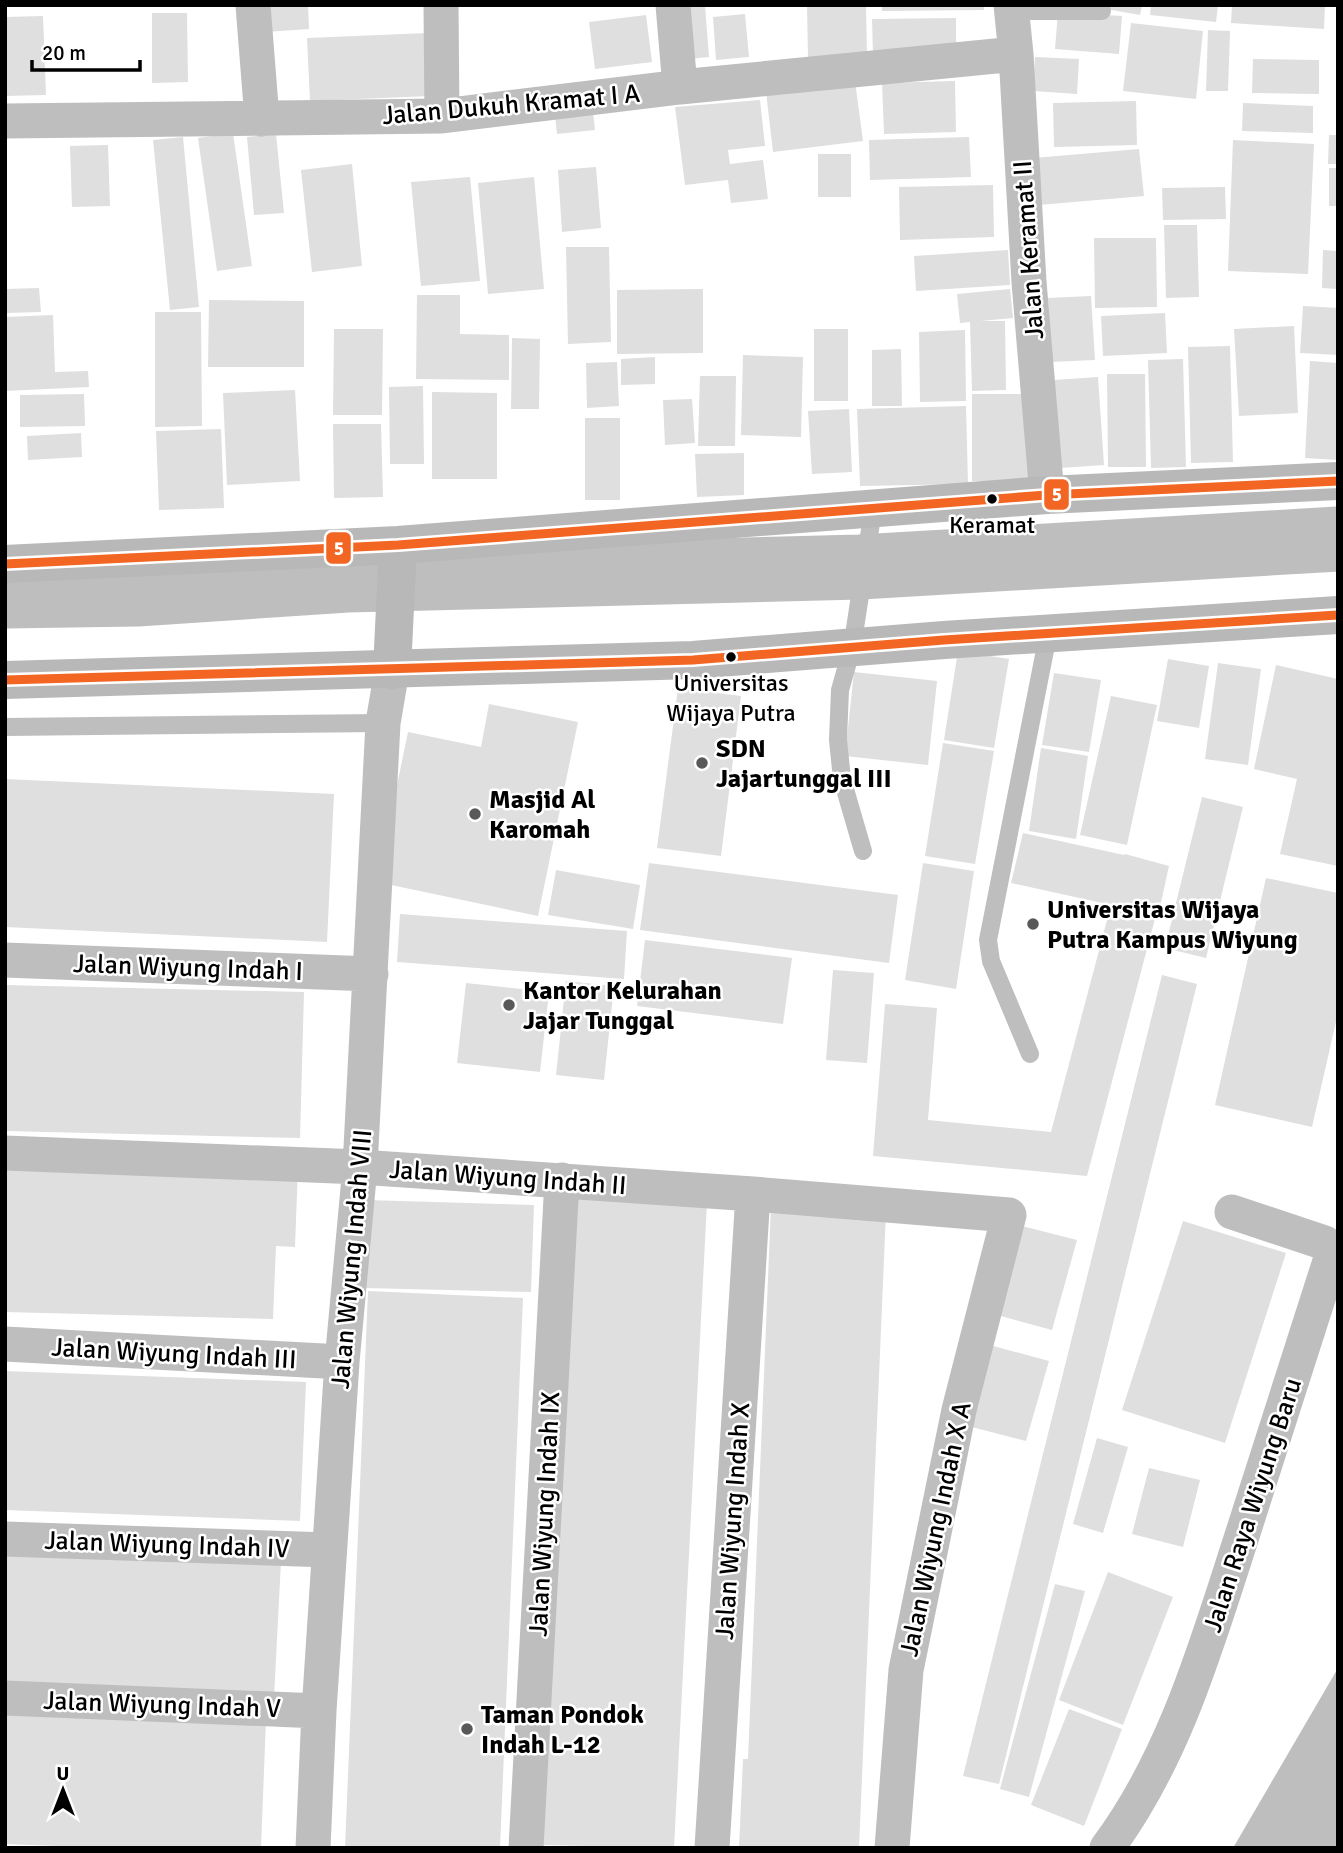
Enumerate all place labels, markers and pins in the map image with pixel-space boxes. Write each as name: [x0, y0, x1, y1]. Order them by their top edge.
marker: Keramat: [985, 492, 999, 506]
place label: Keramat: [949, 510, 1035, 540]
marker: Universitas Wijaya Putra: [724, 650, 738, 664]
place label: Universitas Wijaya Putra: [666, 668, 796, 728]
place label: SDN Jajartunggal III: [716, 733, 892, 795]
marker: SDN Jajartunggal III: [694, 755, 710, 771]
place label: Masjid Al Karomah: [489, 784, 595, 846]
marker: Masjid Al Karomah: [467, 806, 483, 822]
place label: Universitas Wijaya Putra Kampus Wiyung: [1047, 894, 1298, 956]
marker: Universitas Wijaya Putra Kampus Wiyung: [1025, 916, 1041, 932]
place label: Kantor Kelurahan Jajar Tunggal: [523, 975, 722, 1037]
marker: Kantor Kelurahan Jajar Tunggal: [501, 997, 517, 1013]
place label: Taman Pondok Indah L-12: [481, 1699, 644, 1761]
marker: Taman Pondok Indah L-12: [459, 1721, 475, 1737]

